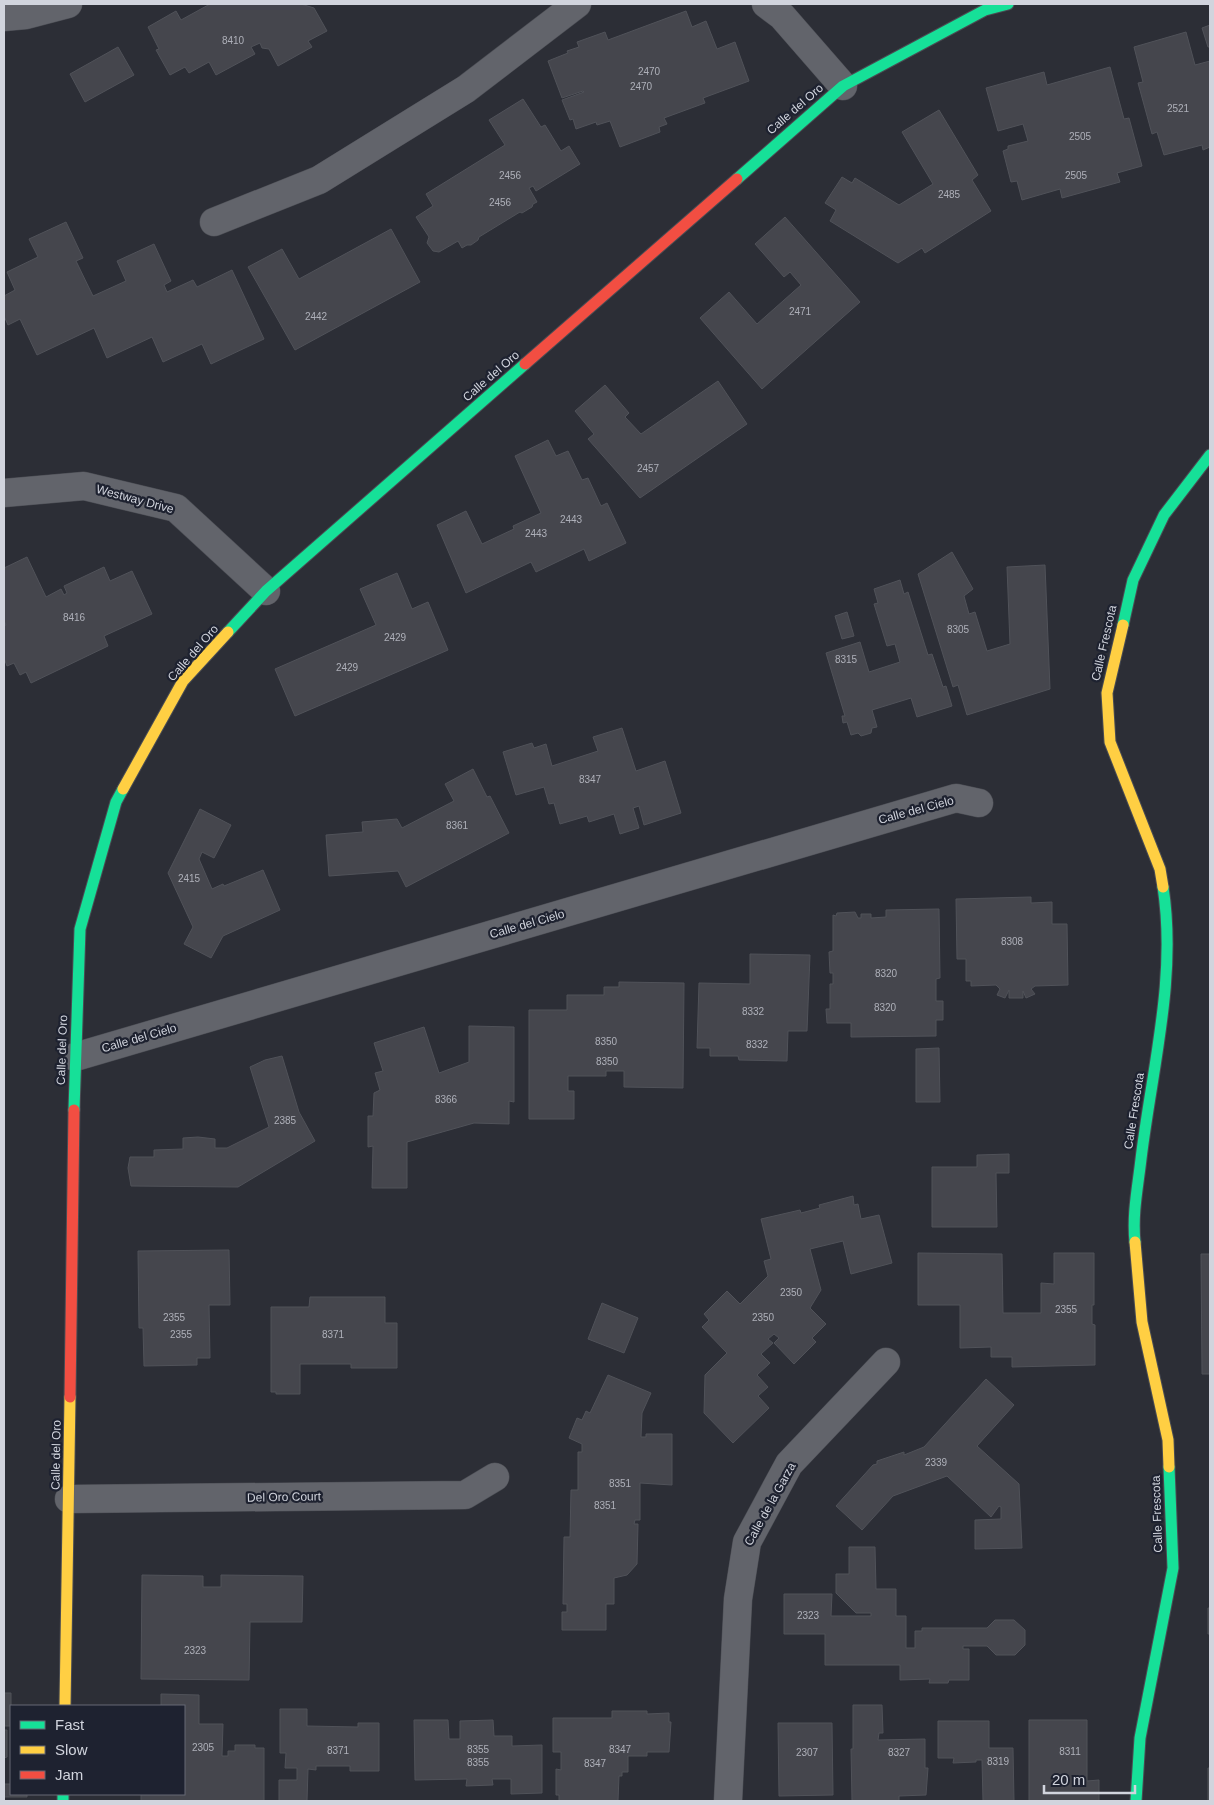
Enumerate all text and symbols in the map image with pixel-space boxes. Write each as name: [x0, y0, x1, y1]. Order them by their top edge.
house number: 8410: [222, 35, 245, 46]
house number: 2470: [638, 66, 661, 77]
house number: 2470: [630, 81, 653, 92]
street label: Calle del Oro: [764, 81, 826, 137]
house number: 2521: [1167, 103, 1190, 114]
house number: 2505: [1069, 131, 1092, 142]
house number: 2456: [499, 170, 522, 181]
house number: 2505: [1065, 170, 1088, 181]
house number: 2485: [938, 189, 961, 200]
house number: 2456: [489, 197, 512, 208]
house number: 2471: [789, 306, 812, 317]
house number: 2442: [305, 311, 328, 322]
street label: Calle del Oro: [460, 348, 522, 404]
house number: 2457: [637, 463, 660, 474]
street label: Westway Drive: [95, 482, 176, 516]
house number: 2443: [560, 514, 583, 525]
house number: 2443: [525, 528, 548, 539]
street label: Calle Frescota: [1088, 603, 1120, 682]
house number: 8416: [63, 612, 86, 623]
street label: Calle del Oro: [165, 622, 221, 684]
house number: 8305: [947, 624, 970, 635]
house number: 2429: [384, 632, 407, 643]
house number: 8315: [835, 654, 858, 665]
house number: 2429: [336, 662, 359, 673]
house number: 8347: [579, 774, 602, 785]
street label: Calle del Cielo: [877, 793, 955, 827]
house number: 8361: [446, 820, 469, 831]
house number: 2415: [178, 873, 201, 884]
street label: Calle del Cielo: [488, 907, 566, 941]
house number: 8308: [1001, 936, 1024, 947]
house number: 8320: [875, 968, 898, 979]
house number: 8320: [874, 1002, 897, 1013]
house number: 8332: [742, 1006, 765, 1017]
street label: Calle del Oro: [54, 1014, 70, 1085]
street label: Calle del Cielo: [100, 1021, 178, 1055]
house number: 8350: [595, 1036, 618, 1047]
house number: 8332: [746, 1039, 769, 1050]
house number: 8350: [596, 1056, 619, 1067]
street label: Calle Frescota: [1121, 1071, 1147, 1150]
house number: 8366: [435, 1094, 458, 1105]
house number: 2385: [274, 1115, 297, 1126]
house number: 2350: [780, 1287, 803, 1298]
house number: 2355: [1055, 1304, 1078, 1315]
house number: 2355: [163, 1312, 186, 1323]
house number: 2350: [752, 1312, 775, 1323]
house number: 2355: [170, 1329, 193, 1340]
house number: 8371: [322, 1329, 345, 1340]
street label: Calle del Oro: [48, 1420, 64, 1490]
house number: 2339: [925, 1457, 948, 1468]
street label: Calle de la Garza: [741, 1460, 799, 1548]
street label: Calle Frescota: [1149, 1475, 1165, 1553]
house number: 8351: [609, 1478, 632, 1489]
street label: Del Oro Court: [247, 1489, 322, 1505]
house number: 8351: [594, 1500, 617, 1511]
house number: 2323: [797, 1610, 820, 1621]
house number: 2323: [184, 1645, 207, 1656]
legend: [10, 1705, 185, 1795]
text: Fast: [55, 1716, 85, 1733]
text: Slow: [55, 1741, 88, 1758]
house number: 2305: [192, 1742, 215, 1753]
house number: 8355: [467, 1744, 490, 1755]
house number: 8347: [609, 1744, 632, 1755]
house number: 8371: [327, 1745, 350, 1756]
house number: 8311: [1059, 1746, 1081, 1757]
house number: 2307: [796, 1747, 819, 1758]
house number: 8327: [888, 1747, 911, 1758]
house number: 8319: [987, 1756, 1010, 1767]
house number: 8355: [467, 1757, 490, 1768]
house number: 8347: [584, 1758, 607, 1769]
scale bar: [1044, 1762, 1135, 1794]
text: Jam: [55, 1766, 83, 1783]
text: 20 m: [1052, 1771, 1085, 1788]

